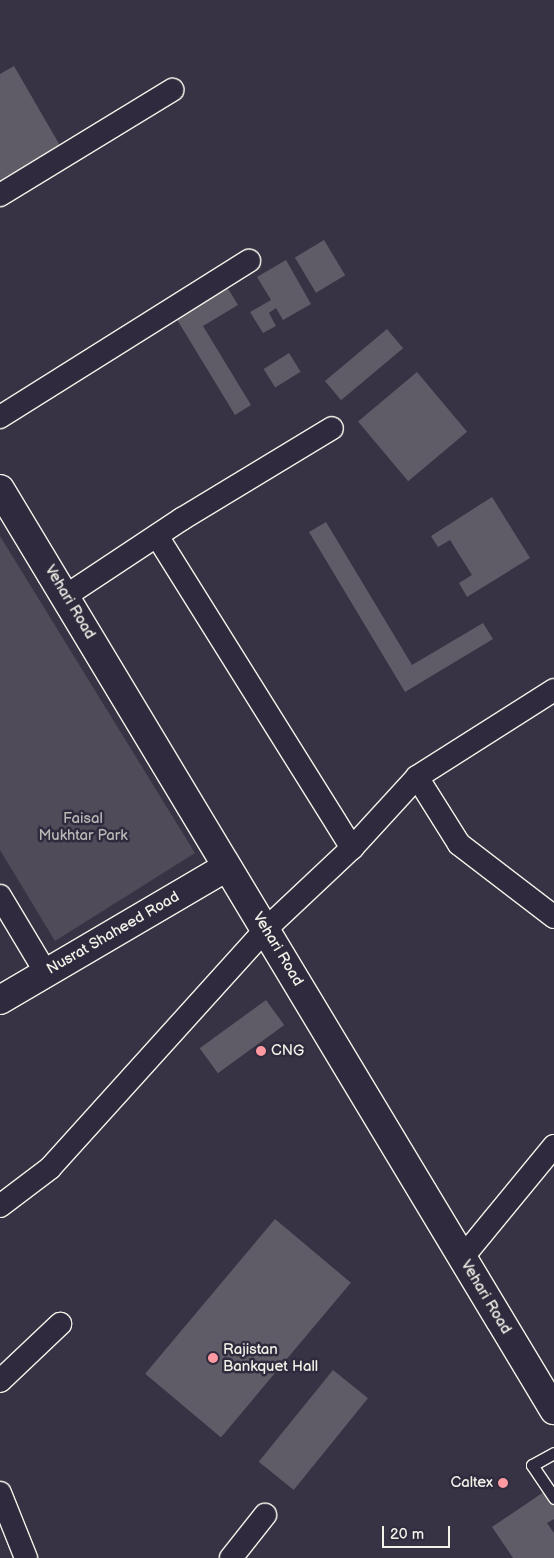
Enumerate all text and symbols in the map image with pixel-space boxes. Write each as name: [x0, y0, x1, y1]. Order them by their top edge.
street label: Vehari Road: [41, 562, 99, 642]
park label: Faisal Mukhtar Park: [38, 809, 128, 844]
street label: Nusrat Shaheed Road: [43, 888, 183, 978]
street label: Vehari Road: [249, 909, 307, 989]
place label: CNG: [271, 1042, 304, 1060]
marker: CNG: [255, 1045, 267, 1057]
street label: Vehari Road: [457, 1257, 515, 1337]
place label: Rajistan Bankquet Hall: [223, 1340, 318, 1375]
marker: Rajistan Bankquet Hall: [207, 1352, 219, 1364]
place label: Caltex: [451, 1474, 493, 1492]
marker: Caltex: [497, 1477, 509, 1489]
scale bar: [384, 1516, 452, 1548]
text: 20 m: [390, 1525, 424, 1544]

